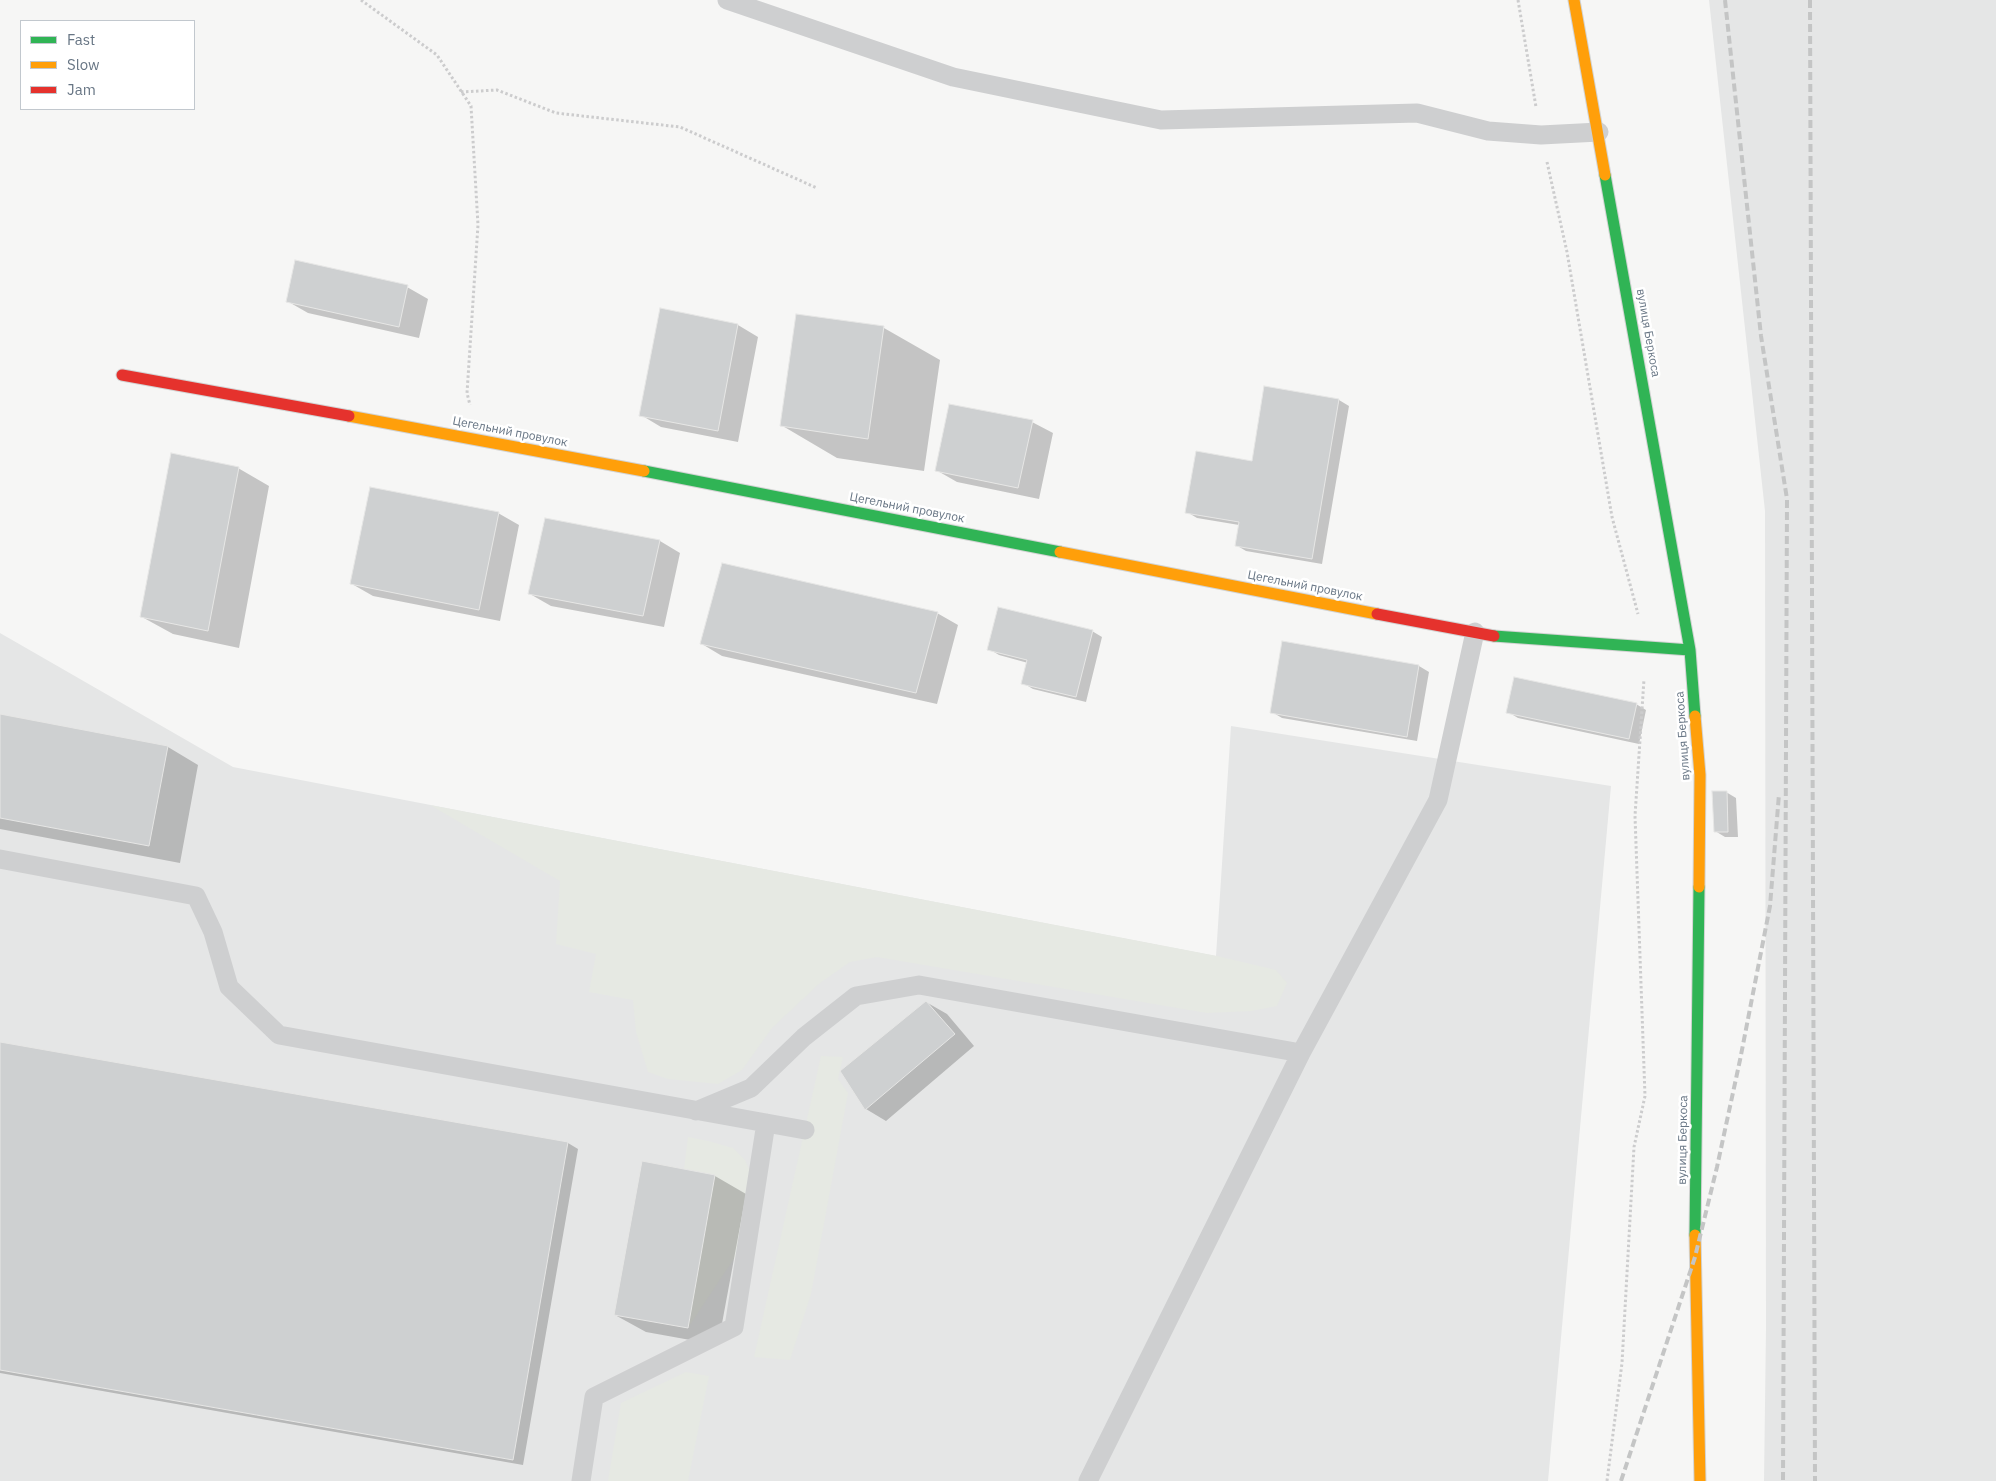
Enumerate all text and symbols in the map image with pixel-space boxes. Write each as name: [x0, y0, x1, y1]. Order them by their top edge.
legend: [20, 20, 195, 110]
text: Fast: [67, 30, 95, 49]
text: Slow: [67, 55, 100, 74]
text: Jam: [67, 80, 96, 99]
street label: вулиця Беркоса: [1633, 288, 1663, 378]
street label: Цегельний провулок: [451, 414, 569, 450]
street label: Цегельний провулок: [848, 490, 966, 526]
street label: Цегельний провулок: [1246, 568, 1364, 604]
street label: вулиця Беркоса: [1673, 691, 1693, 781]
street label: вулиця Беркоса: [1675, 1095, 1691, 1185]

